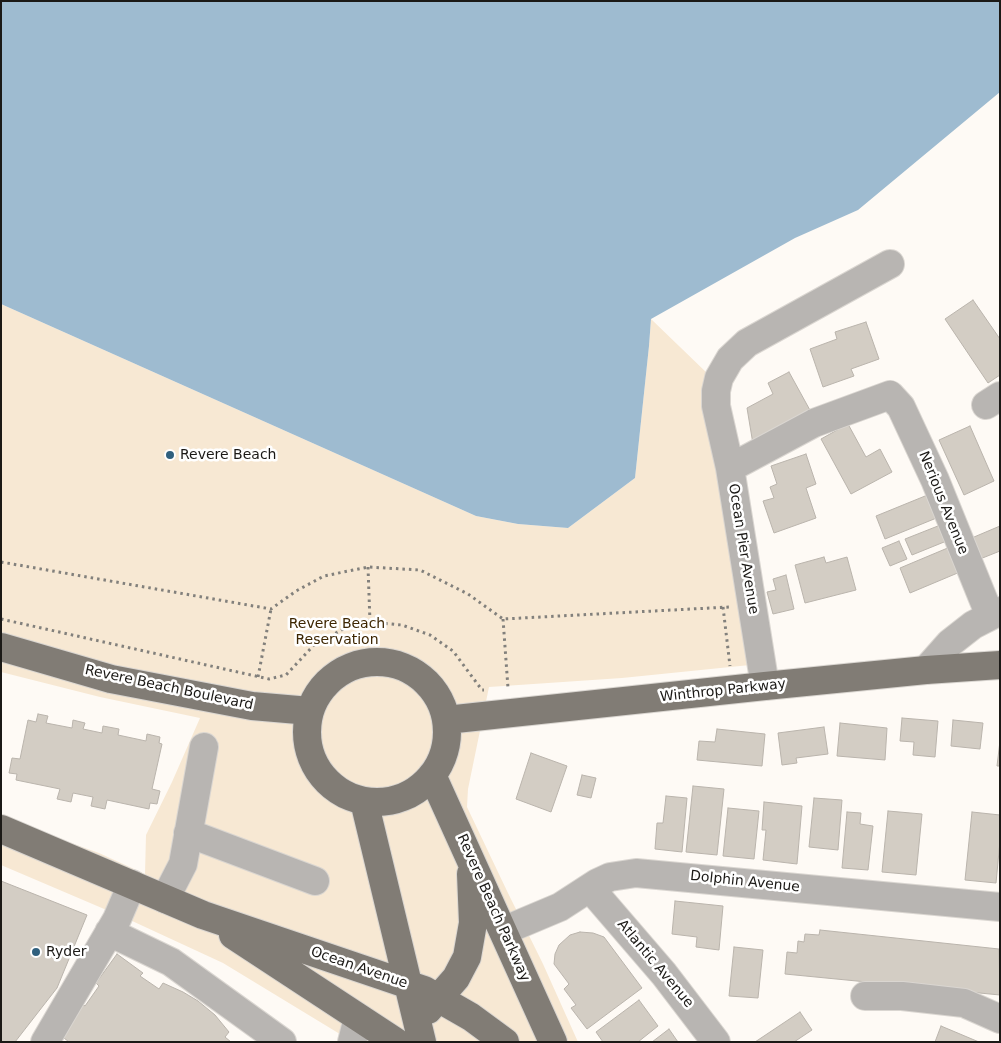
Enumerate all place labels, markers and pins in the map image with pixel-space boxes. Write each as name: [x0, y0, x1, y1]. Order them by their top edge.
place label: Revere Beach: [180, 447, 276, 463]
marker: Revere Beach: [164, 449, 176, 461]
place label: Ryder: [46, 944, 87, 960]
marker: Ryder: [30, 946, 42, 958]

